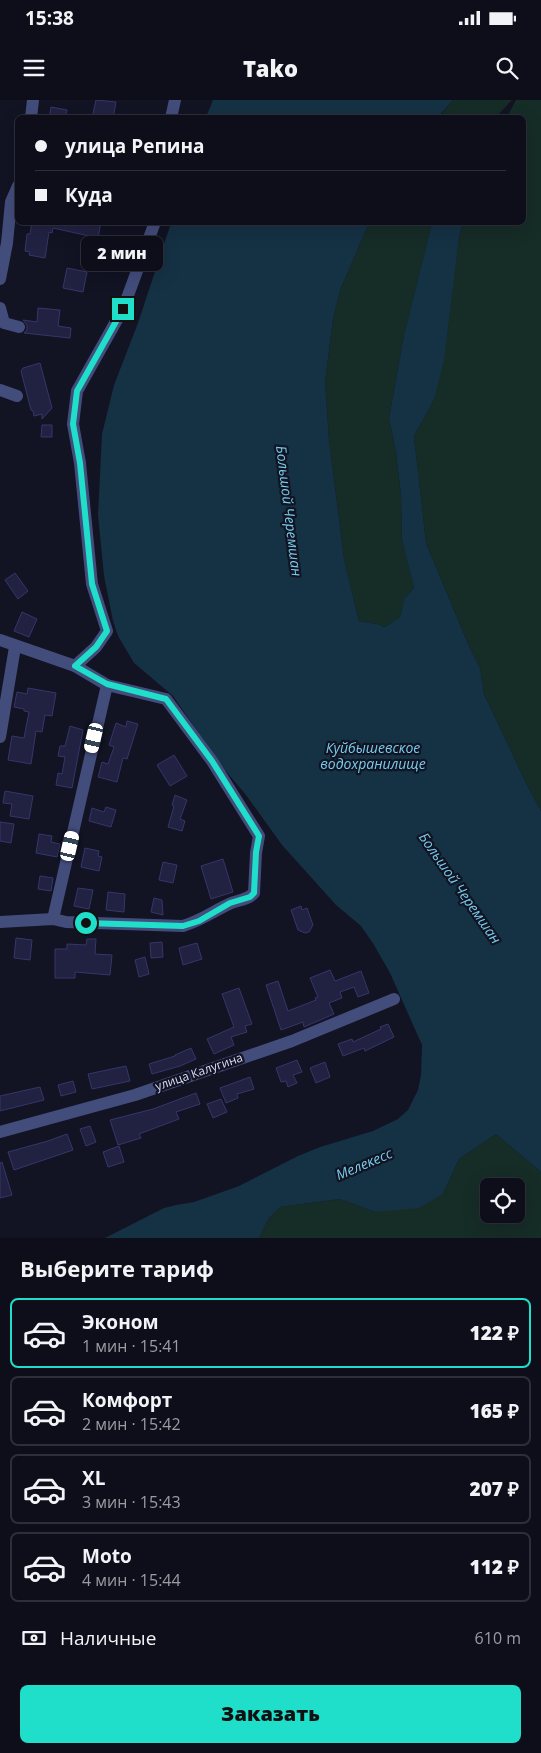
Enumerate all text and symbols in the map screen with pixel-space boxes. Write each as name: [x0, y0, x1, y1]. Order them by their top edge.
text: 15:38: [25, 5, 74, 31]
text: Tako: [243, 53, 298, 83]
icon: menu: [20, 54, 48, 82]
icon: search: [493, 54, 521, 82]
text: улица Репина: [65, 133, 205, 159]
text: Куда: [65, 182, 113, 208]
callout: 2 мин: [82, 236, 164, 272]
text: 2 мин: [97, 242, 147, 264]
route end: [112, 298, 134, 320]
water label: Большой Черемшан: [272, 445, 307, 577]
car: [83, 722, 104, 754]
water label: Куйбышевское водохранилище: [320, 738, 426, 773]
water label: Большой Черемшан: [415, 828, 506, 947]
car: [59, 830, 80, 862]
route start: [75, 912, 97, 934]
street label: улица Калугина: [153, 1049, 245, 1094]
water label: Мелекесс: [333, 1143, 396, 1184]
map controls: [480, 1178, 525, 1223]
button: locate: [480, 1178, 525, 1223]
text: Выберите тариф: [20, 1253, 214, 1283]
text: Эконом: [82, 1309, 159, 1335]
icon: car: [22, 1311, 67, 1356]
text: 122 ₽: [470, 1320, 519, 1346]
text: 1 мин · 15:41: [82, 1335, 181, 1357]
text: Комфорт: [82, 1387, 172, 1413]
icon: car: [22, 1389, 67, 1434]
text: 165 ₽: [470, 1398, 519, 1424]
text: 2 мин · 15:42: [82, 1413, 181, 1435]
text: XL: [82, 1465, 105, 1491]
icon: car: [22, 1467, 67, 1512]
text: 207 ₽: [470, 1476, 519, 1502]
text: 3 мин · 15:43: [82, 1491, 181, 1513]
text: Moto: [82, 1543, 132, 1569]
icon: car: [22, 1545, 67, 1590]
text: 112 ₽: [470, 1554, 519, 1580]
text: 4 мин · 15:44: [82, 1569, 181, 1591]
icon: cash: [20, 1624, 48, 1652]
text: Наличные: [60, 1625, 156, 1651]
text: 610 m: [475, 1627, 521, 1649]
button: Заказать: [20, 1685, 521, 1743]

